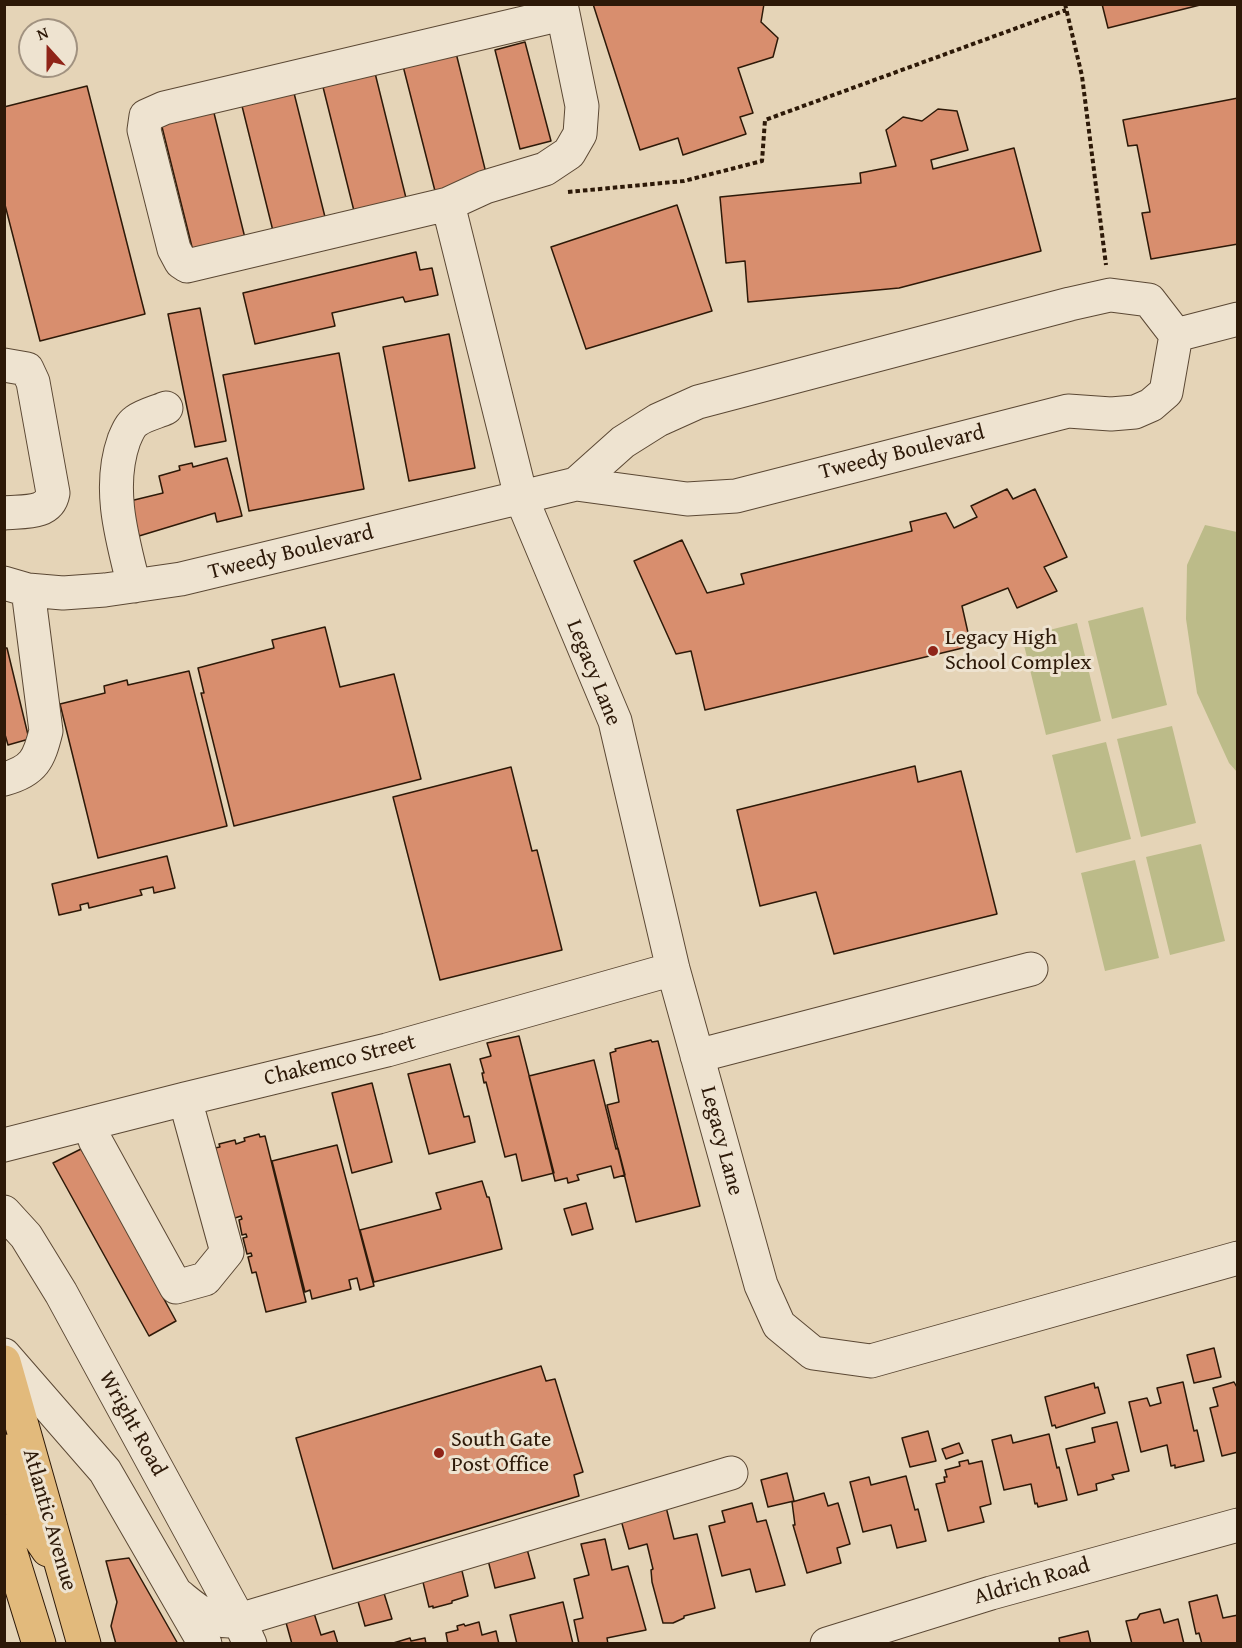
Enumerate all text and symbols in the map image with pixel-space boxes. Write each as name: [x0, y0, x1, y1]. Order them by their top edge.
north arrow: [18, 18, 78, 78]
text: N: [33, 20, 52, 46]
street label: Tweedy Boulevard: [817, 420, 987, 486]
street label: Tweedy Boulevard: [206, 520, 376, 586]
street label: Legacy Lane: [560, 616, 626, 730]
place label: Legacy High School Complex: [945, 625, 1091, 676]
marker: Legacy High School Complex: [926, 644, 940, 658]
street label: Chakemco Street: [262, 1029, 418, 1093]
street label: Legacy Lane: [694, 1084, 748, 1198]
street label: Wright Road: [92, 1367, 172, 1481]
place label: South Gate Post Office: [451, 1427, 551, 1478]
street label: Atlantic Avenue: [16, 1446, 82, 1594]
marker: South Gate Post Office: [432, 1446, 446, 1460]
street label: Aldrich Road: [971, 1553, 1093, 1611]

